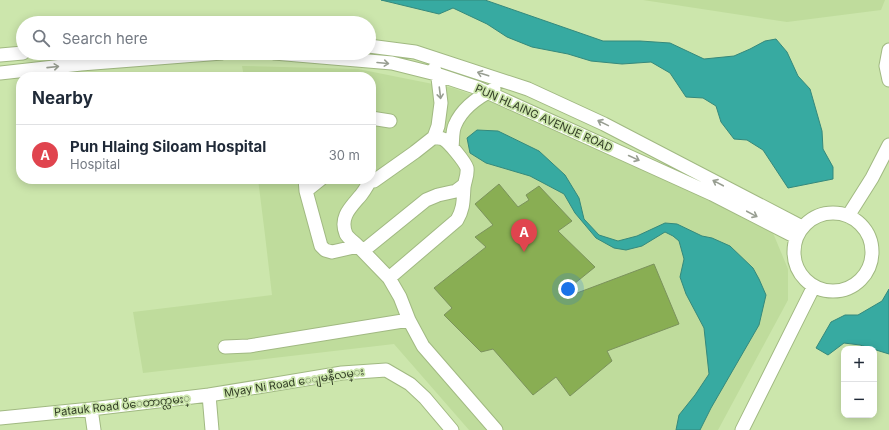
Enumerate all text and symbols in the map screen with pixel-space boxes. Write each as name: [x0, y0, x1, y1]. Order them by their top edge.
search box: [16, 16, 376, 60]
icon: search: [30, 27, 52, 49]
text: Search here: [62, 29, 148, 48]
one-way arrow: [376, 59, 389, 66]
one-way arrow: [46, 64, 59, 71]
one-way arrow: [476, 70, 489, 77]
street label: PUN HLAING AVENUE ROAD: [473, 81, 615, 155]
one-way arrow: [436, 86, 444, 99]
text: Nearby: [32, 88, 93, 108]
one-way arrow: [597, 119, 609, 126]
text: Pun Hlaing Siloam Hospital: [70, 137, 266, 156]
text: A: [40, 147, 50, 163]
text: 30 m: [329, 147, 360, 163]
one-way arrow: [628, 155, 640, 162]
text: Hospital: [70, 156, 120, 172]
one-way arrow: [712, 179, 724, 186]
one-way arrow: [745, 211, 757, 218]
pin: A: [511, 219, 537, 252]
your location: [558, 279, 578, 299]
map controls: [841, 346, 877, 418]
button: +: [841, 346, 877, 382]
street label: Myay Ni Road ေျမနီလမ္း: [223, 364, 366, 402]
button: −: [841, 382, 877, 418]
street label: Patauk Road ပိေတာက္လမး္: [53, 391, 191, 421]

